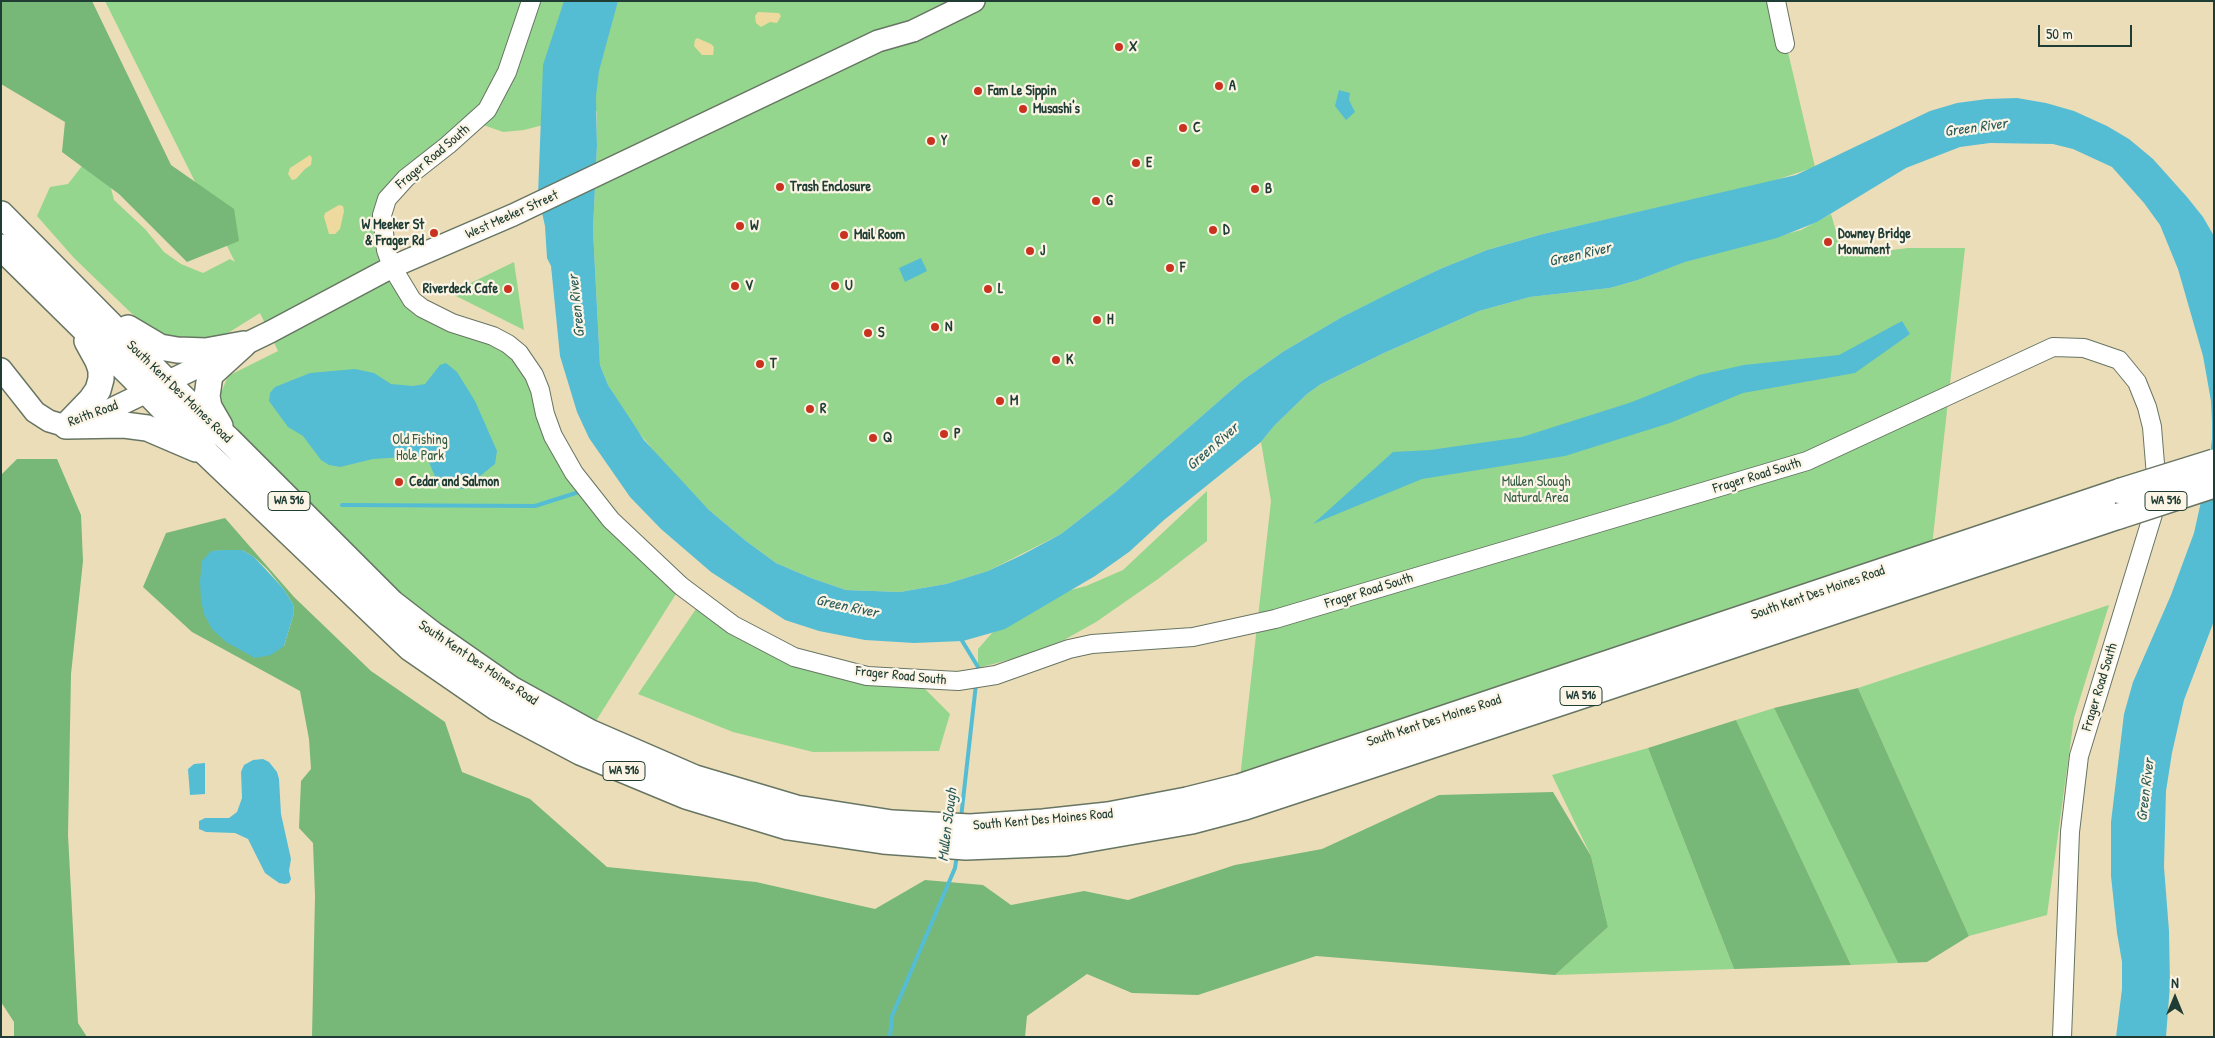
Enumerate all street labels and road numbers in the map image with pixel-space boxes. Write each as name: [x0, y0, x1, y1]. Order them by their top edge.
street label: Frager Road South: [393, 121, 473, 193]
street label: West Meeker Street: [463, 187, 561, 243]
street label: South Kent Des Moines Road: [123, 337, 235, 447]
street label: Reith Road: [66, 397, 120, 431]
street label: Frager Road South: [1711, 455, 1803, 497]
road number: WA 516: [268, 492, 310, 511]
road number: WA 516: [2145, 492, 2187, 511]
street label: South Kent Des Moines Road: [1749, 562, 1887, 624]
street label: Frager Road South: [1323, 570, 1415, 612]
street label: South Kent Des Moines Road: [415, 617, 541, 709]
street label: Frager Road South: [2079, 641, 2121, 733]
street label: Frager Road South: [855, 663, 947, 689]
road number: WA 516: [1560, 686, 1602, 706]
street label: South Kent Des Moines Road: [1365, 691, 1503, 751]
road number: WA 516: [603, 761, 645, 780]
street label: South Kent Des Moines Road: [972, 806, 1114, 834]

